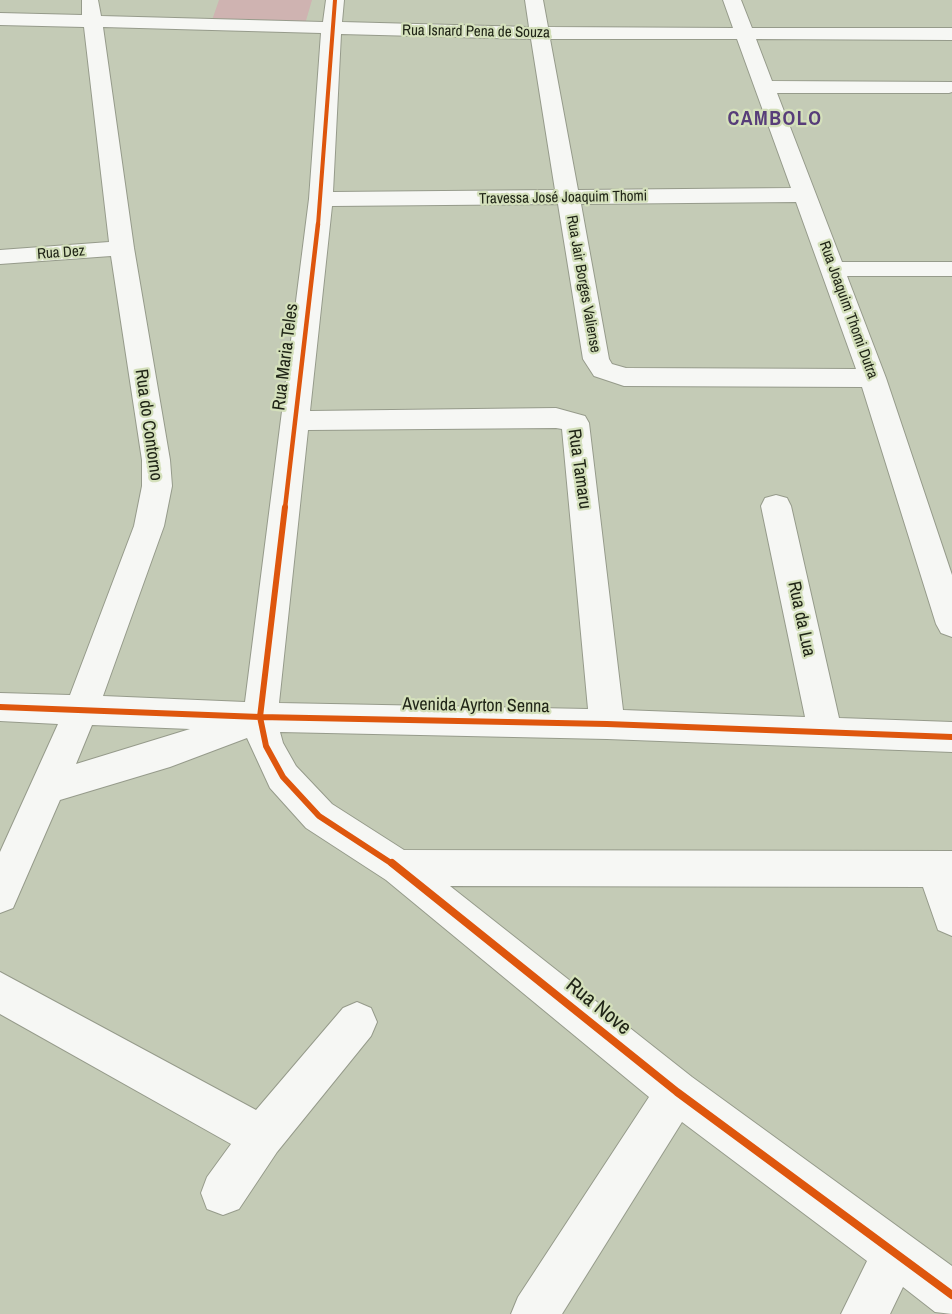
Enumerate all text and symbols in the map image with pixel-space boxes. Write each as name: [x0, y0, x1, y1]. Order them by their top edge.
street label: Rua Isnard Pena de Souza: [402, 22, 550, 42]
district label: CAMBOLO: [727, 108, 823, 132]
street label: Travessa José Joaquim Thomi: [479, 188, 647, 208]
street label: Rua Jair Borges Valiense: [562, 214, 604, 354]
street label: Rua Joaquim Thomi Dutra: [815, 239, 881, 381]
street label: Rua Dez: [37, 242, 85, 264]
street label: Rua Maria Teles: [269, 302, 303, 412]
street label: Rua do Contorno: [129, 368, 167, 482]
street label: Rua Tamaru: [563, 428, 595, 510]
street label: Rua da Lua: [783, 579, 819, 659]
street label: Avenida Ayrton Senna: [402, 694, 550, 718]
street label: Rua Nove: [560, 973, 636, 1041]

